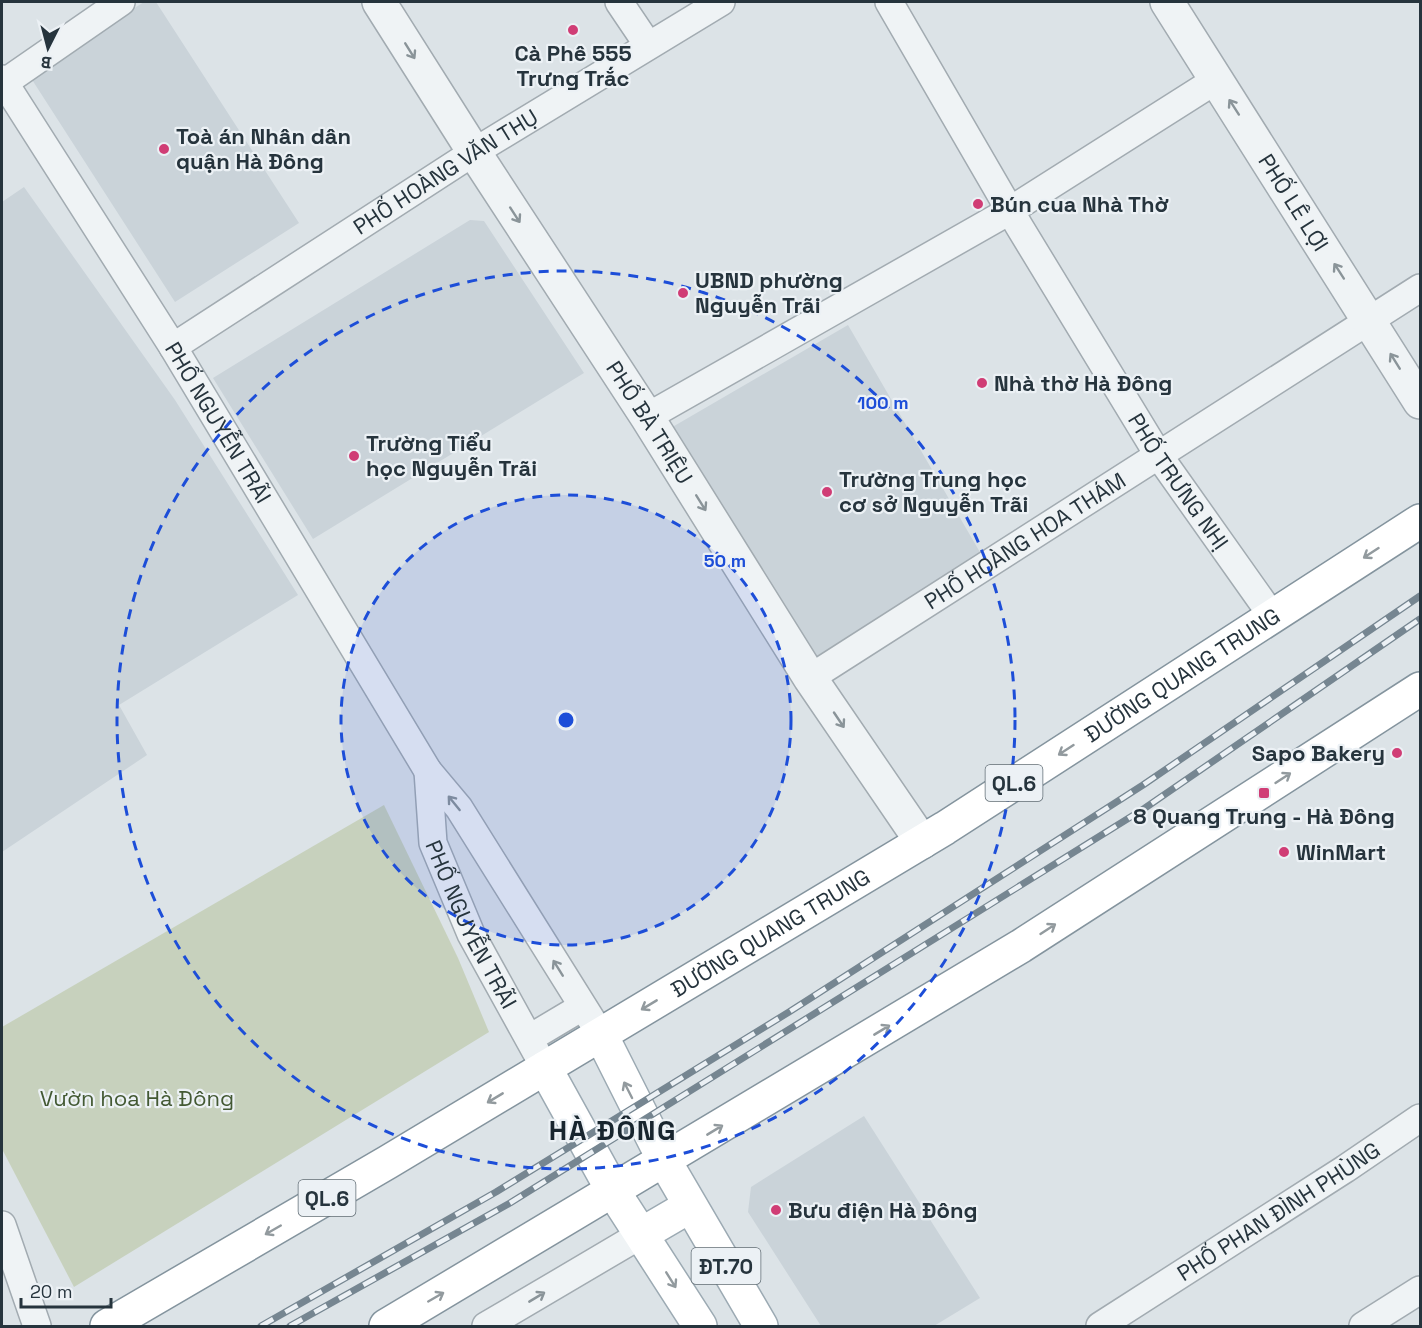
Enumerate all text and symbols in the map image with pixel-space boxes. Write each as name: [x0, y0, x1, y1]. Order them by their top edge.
north arrow: [18, 18, 78, 78]
marker: Cà Phê 555 Trưng Trắc: [566, 23, 580, 37]
place label: Cà Phê 555 Trưng Trắc: [514, 39, 632, 92]
one-way arrow: [405, 42, 417, 59]
text: B: [40, 51, 53, 73]
one-way arrow: [1227, 99, 1239, 116]
street label: PHỐ HOÀNG VĂN THỤ: [348, 103, 543, 241]
place label: Toà án Nhân dân quận Hà Đông: [176, 122, 351, 175]
marker: Toà án Nhân dân quận Hà Đông: [157, 142, 171, 156]
street label: PHỐ LÊ LỢI: [1252, 148, 1335, 256]
place label: Bún cua Nhà Thờ: [990, 190, 1169, 218]
marker: Bún cua Nhà Thờ: [971, 197, 985, 211]
one-way arrow: [510, 206, 522, 223]
one-way arrow: [1332, 263, 1345, 280]
place label: UBND phường Nguyễn Trãi: [695, 266, 843, 319]
marker: UBND phường Nguyễn Trãi: [676, 286, 690, 300]
street label: PHỐ NGUYỄN TRÃI: [159, 337, 278, 508]
one-way arrow: [1389, 353, 1401, 370]
street label: PHỐ BÀ TRIỆU: [600, 356, 699, 489]
place label: Nhà thờ Hà Đông: [994, 369, 1172, 397]
marker: Nhà thờ Hà Đông: [975, 376, 989, 390]
text: 100 m: [857, 391, 909, 414]
street label: PHỐ TRƯNG NHỊ: [1122, 408, 1235, 555]
place label: Trường Tiểu học Nguyễn Trãi: [366, 429, 537, 482]
marker: Trường Tiểu học Nguyễn Trãi: [347, 449, 361, 463]
place label: Trường Trung học cơ sở Nguyễn Trãi: [839, 465, 1028, 518]
street label: PHỐ HOÀNG HOA THÁM: [919, 466, 1131, 615]
marker: Trường Trung học cơ sở Nguyễn Trãi: [820, 485, 834, 499]
one-way arrow: [694, 494, 707, 511]
one-way arrow: [1364, 547, 1380, 559]
text: 50 m: [704, 549, 746, 572]
street label: ĐƯỜNG QUANG TRUNG: [1079, 601, 1285, 748]
centre of rings: [556, 710, 576, 730]
one-way arrow: [833, 712, 845, 728]
place label: Sapo Bakery: [1252, 739, 1385, 767]
one-way arrow: [1058, 744, 1075, 756]
marker: Sapo Bakery: [1390, 746, 1404, 760]
road number: QL.6: [986, 765, 1042, 801]
one-way arrow: [1274, 771, 1291, 783]
marker: 8 Quang Trung - Hà Đông: [1257, 786, 1271, 800]
one-way arrow: [448, 795, 461, 811]
place label: 8 Quang Trung - Hà Đông: [1133, 802, 1395, 830]
street label: PHỐ NGUYỄN TRÃI: [419, 836, 523, 1013]
place label: WinMart: [1296, 838, 1386, 866]
marker: WinMart: [1277, 845, 1291, 859]
street label: ĐƯỜNG QUANG TRUNG: [666, 862, 875, 1003]
one-way arrow: [1040, 922, 1057, 935]
one-way arrow: [551, 960, 563, 977]
one-way arrow: [641, 1000, 658, 1012]
one-way arrow: [873, 1023, 890, 1035]
one-way arrow: [622, 1081, 634, 1099]
park label: Vườn hoa Hà Đông: [40, 1084, 234, 1112]
one-way arrow: [487, 1092, 504, 1104]
district label: HÀ ĐÔNG: [549, 1112, 677, 1148]
one-way arrow: [706, 1124, 723, 1136]
street label: PHỐ PHAN ĐÌNH PHÙNG: [1172, 1135, 1385, 1287]
road number: QL.6: [298, 1180, 356, 1216]
place label: Bưu điện Hà Đông: [788, 1196, 978, 1224]
marker: Bưu điện Hà Đông: [769, 1203, 783, 1217]
one-way arrow: [265, 1224, 282, 1236]
road number: ĐT.70: [692, 1248, 760, 1284]
scale bar: [21, 1271, 111, 1309]
one-way arrow: [666, 1271, 678, 1288]
text: 20 m: [30, 1280, 73, 1303]
one-way arrow: [528, 1290, 545, 1302]
one-way arrow: [427, 1291, 445, 1302]

